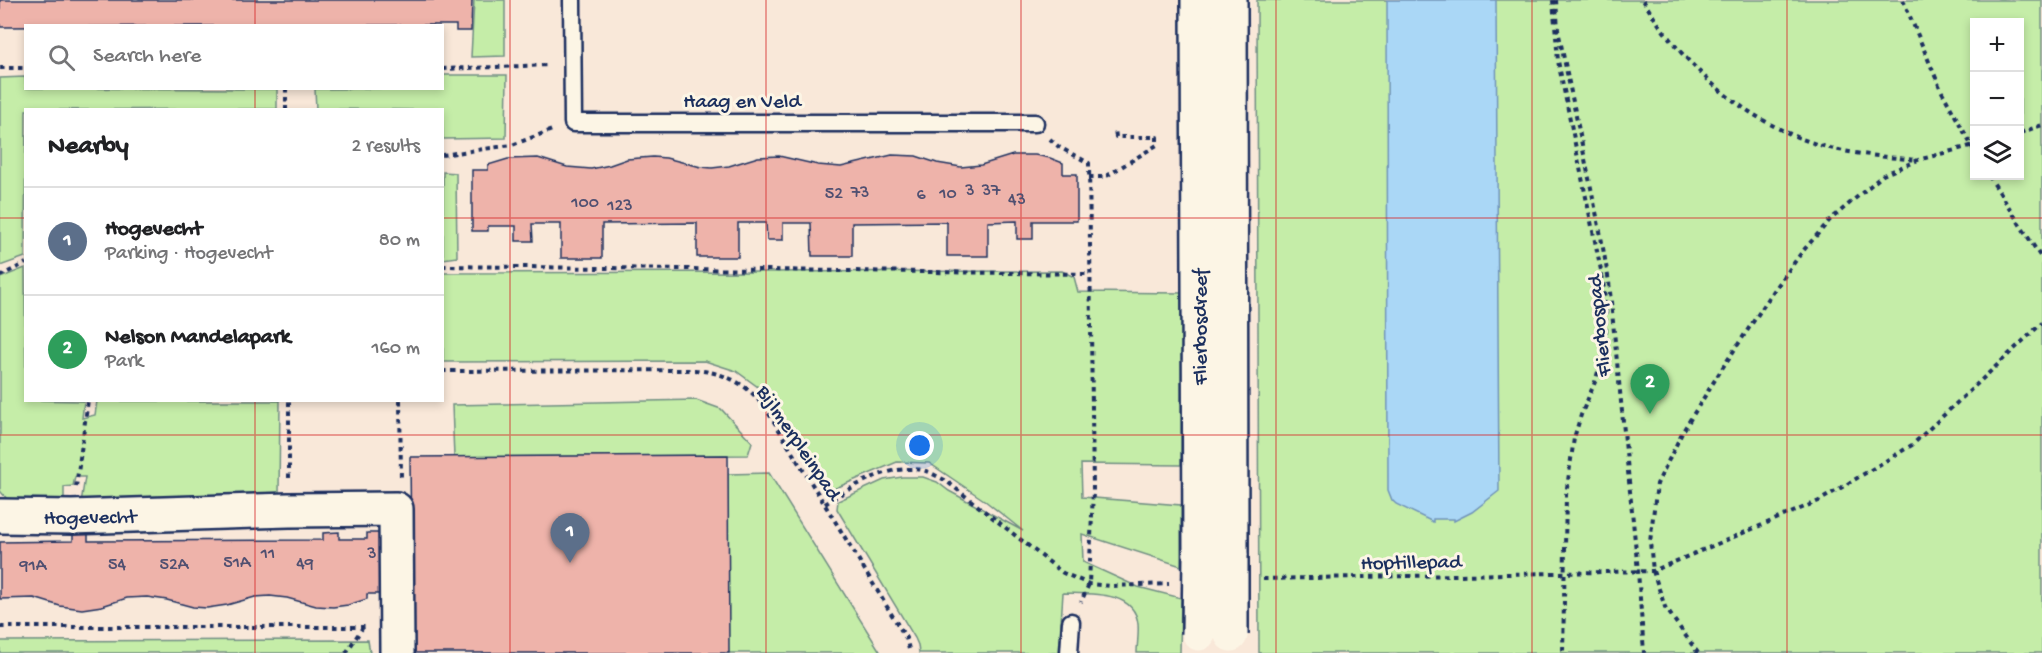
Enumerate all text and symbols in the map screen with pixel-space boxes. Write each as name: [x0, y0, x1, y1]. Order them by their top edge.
map controls: [1970, 18, 2024, 180]
button: +: [1970, 18, 2024, 72]
search box: [24, 24, 444, 90]
icon: search: [45, 41, 78, 74]
text: Search here: [93, 44, 201, 70]
button: −: [1970, 72, 2024, 126]
street label: Haag en Veld: [683, 91, 802, 116]
button: layers: [1970, 126, 2024, 180]
text: Nearby: [48, 132, 129, 163]
text: 2 results: [351, 136, 420, 159]
house number: 3: [964, 181, 975, 202]
house number: 37: [981, 181, 1001, 202]
house number: 73: [850, 183, 869, 204]
house number: 52: [825, 184, 843, 205]
house number: 10: [938, 184, 957, 205]
house number: 6: [916, 185, 926, 206]
house number: 43: [1008, 190, 1026, 211]
house number: 100: [570, 193, 599, 214]
house number: 123: [606, 196, 633, 217]
text: Hogevecht: [105, 217, 202, 243]
text: 1: [63, 230, 72, 253]
text: 80 m: [379, 230, 420, 253]
text: Parking · Hogevecht: [105, 243, 272, 266]
street label: Flierbosdreef: [1190, 268, 1215, 386]
street label: Flierbospad: [1584, 272, 1619, 379]
text: Nelson Mandelapark: [105, 325, 291, 351]
text: 2: [63, 338, 72, 361]
text: 160 m: [371, 338, 420, 361]
text: Park: [105, 351, 143, 374]
pin: 2: [1630, 364, 1670, 414]
street label: Bijlmerpleinpad: [749, 381, 846, 508]
your location: [905, 431, 934, 460]
street label: Hogevecht: [43, 506, 139, 533]
pin: 1: [550, 514, 590, 563]
house number: 11: [260, 544, 275, 565]
house number: 3: [366, 544, 377, 565]
street label: Hoptillepad: [1360, 551, 1463, 578]
house number: 51A: [223, 553, 252, 574]
house number: 49: [296, 554, 314, 575]
house number: 54: [108, 555, 126, 576]
house number: 52A: [160, 555, 190, 576]
house number: 91A: [19, 556, 48, 577]

